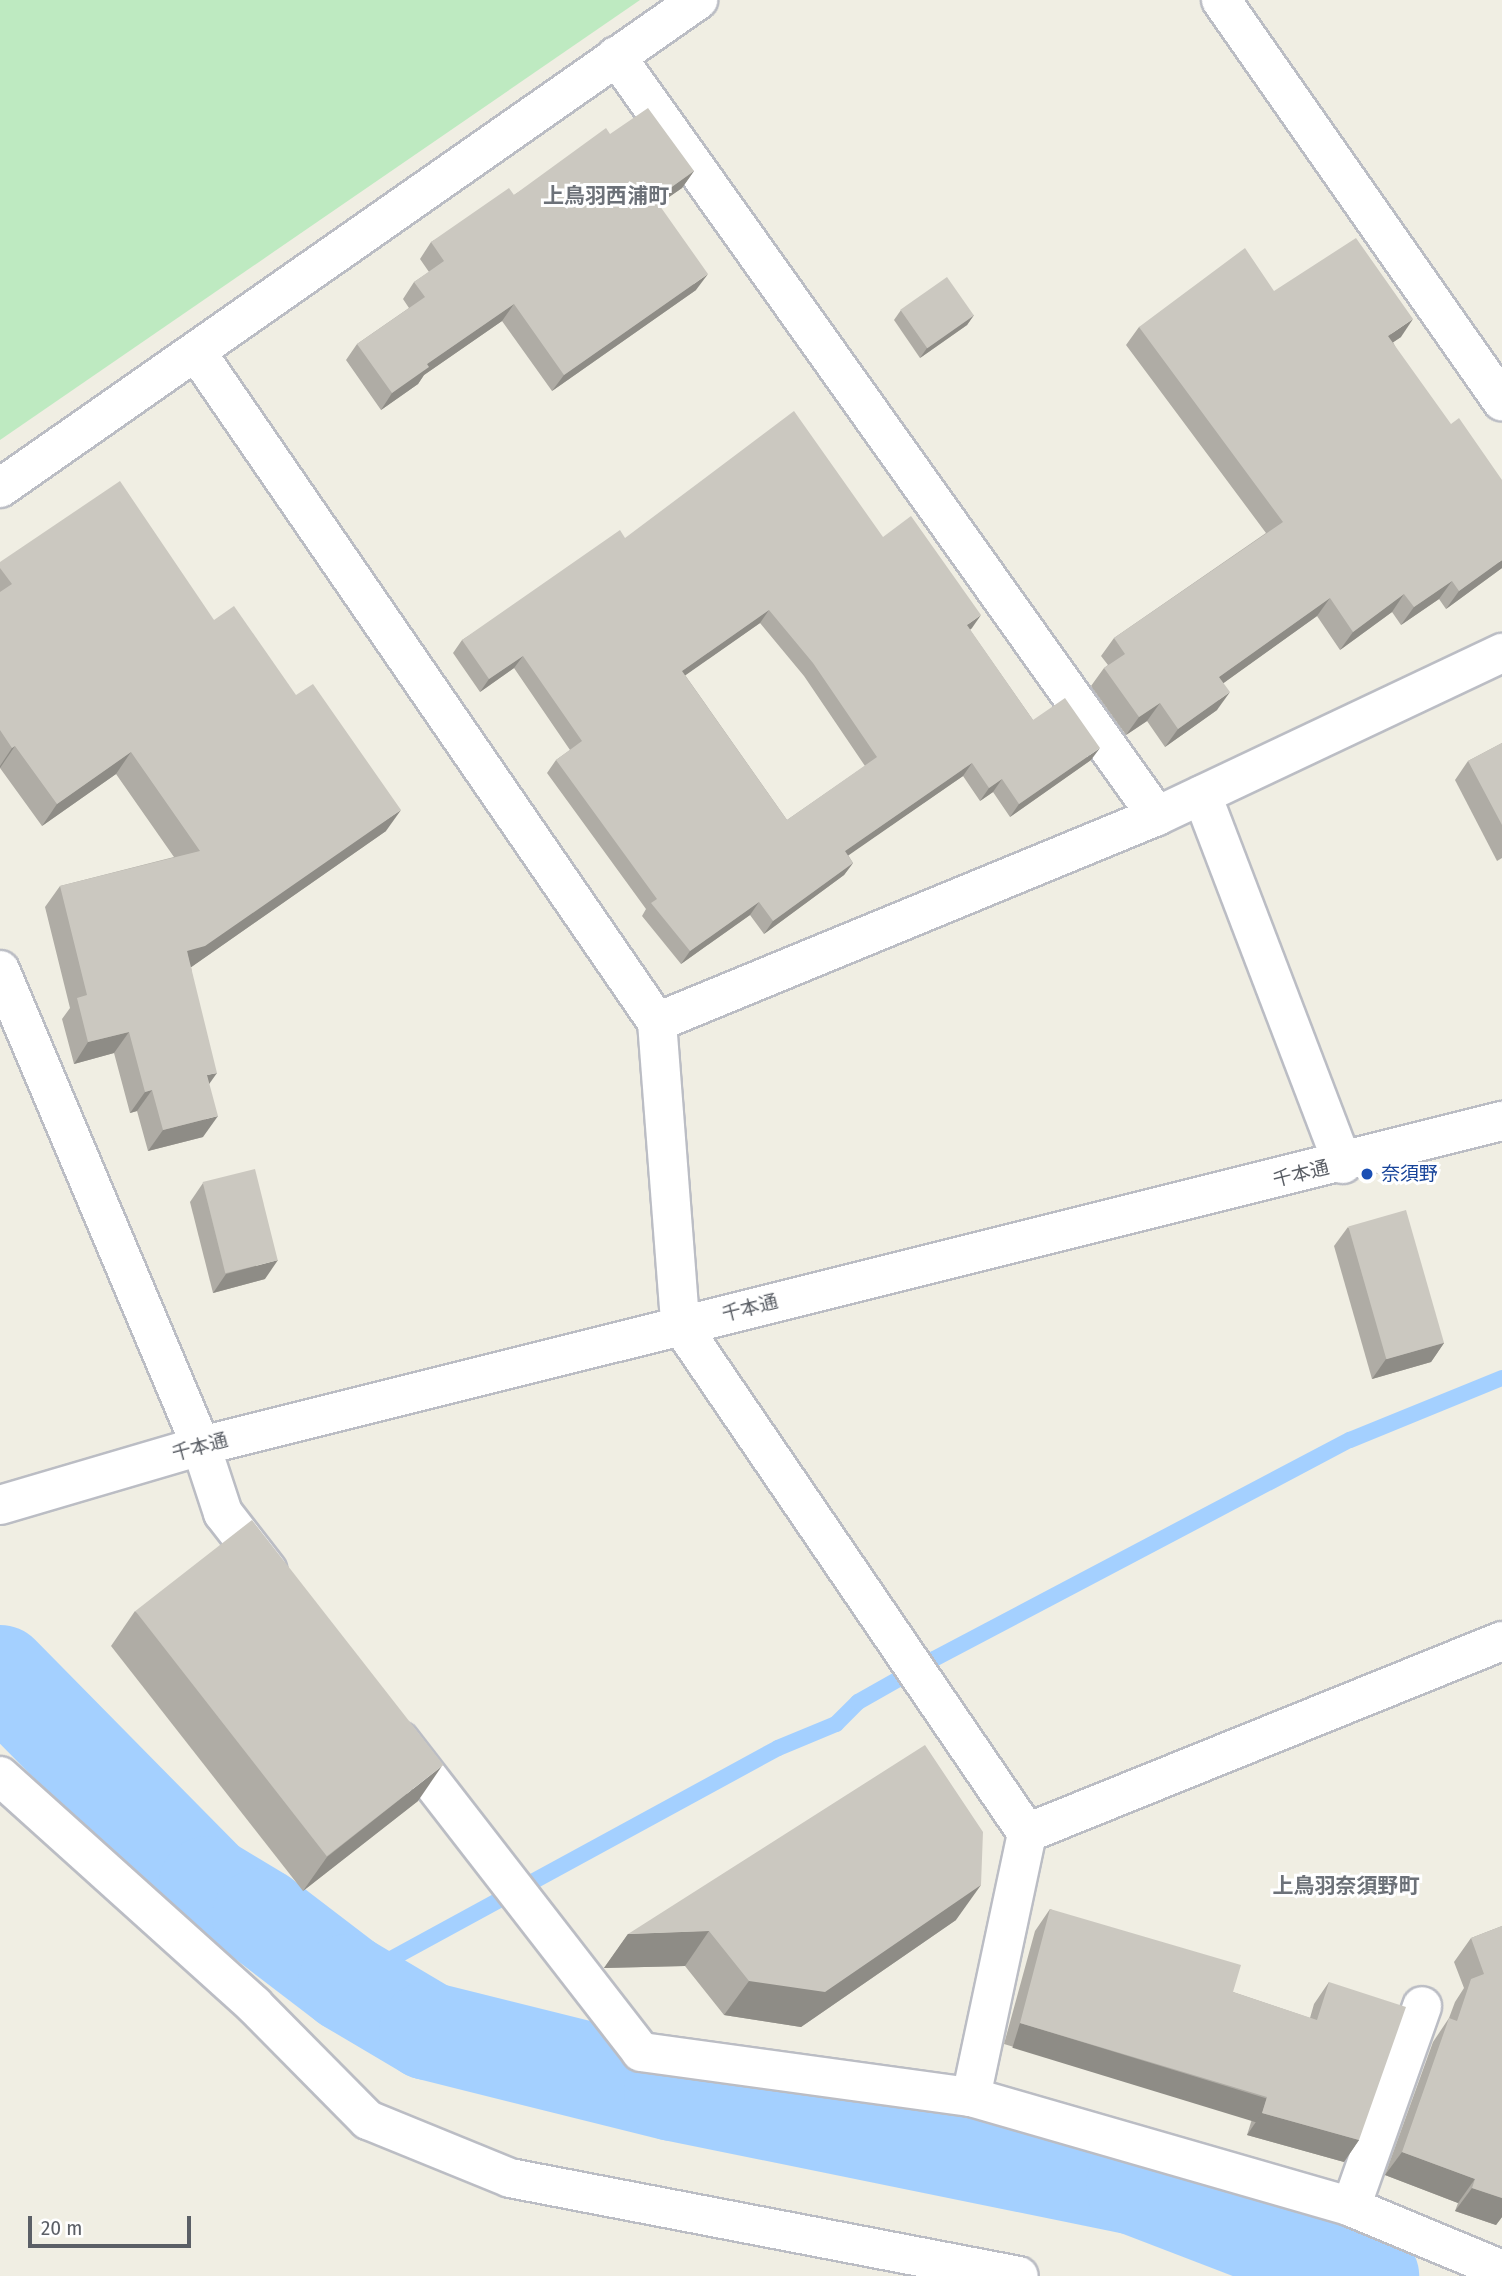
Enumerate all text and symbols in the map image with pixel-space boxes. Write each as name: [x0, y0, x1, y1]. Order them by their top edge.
district label: 上鳥羽西浦町: [543, 183, 669, 209]
street label: 千本通: [1271, 1156, 1331, 1192]
place label: 奈須野: [1381, 1163, 1438, 1185]
marker: 奈須野: [1359, 1166, 1375, 1182]
street label: 千本通: [720, 1290, 780, 1326]
street label: 千本通: [170, 1429, 230, 1465]
district label: 上鳥羽奈須野町: [1273, 1873, 1419, 1899]
scale bar: [32, 2202, 194, 2246]
text: 20 m: [41, 2215, 82, 2241]

